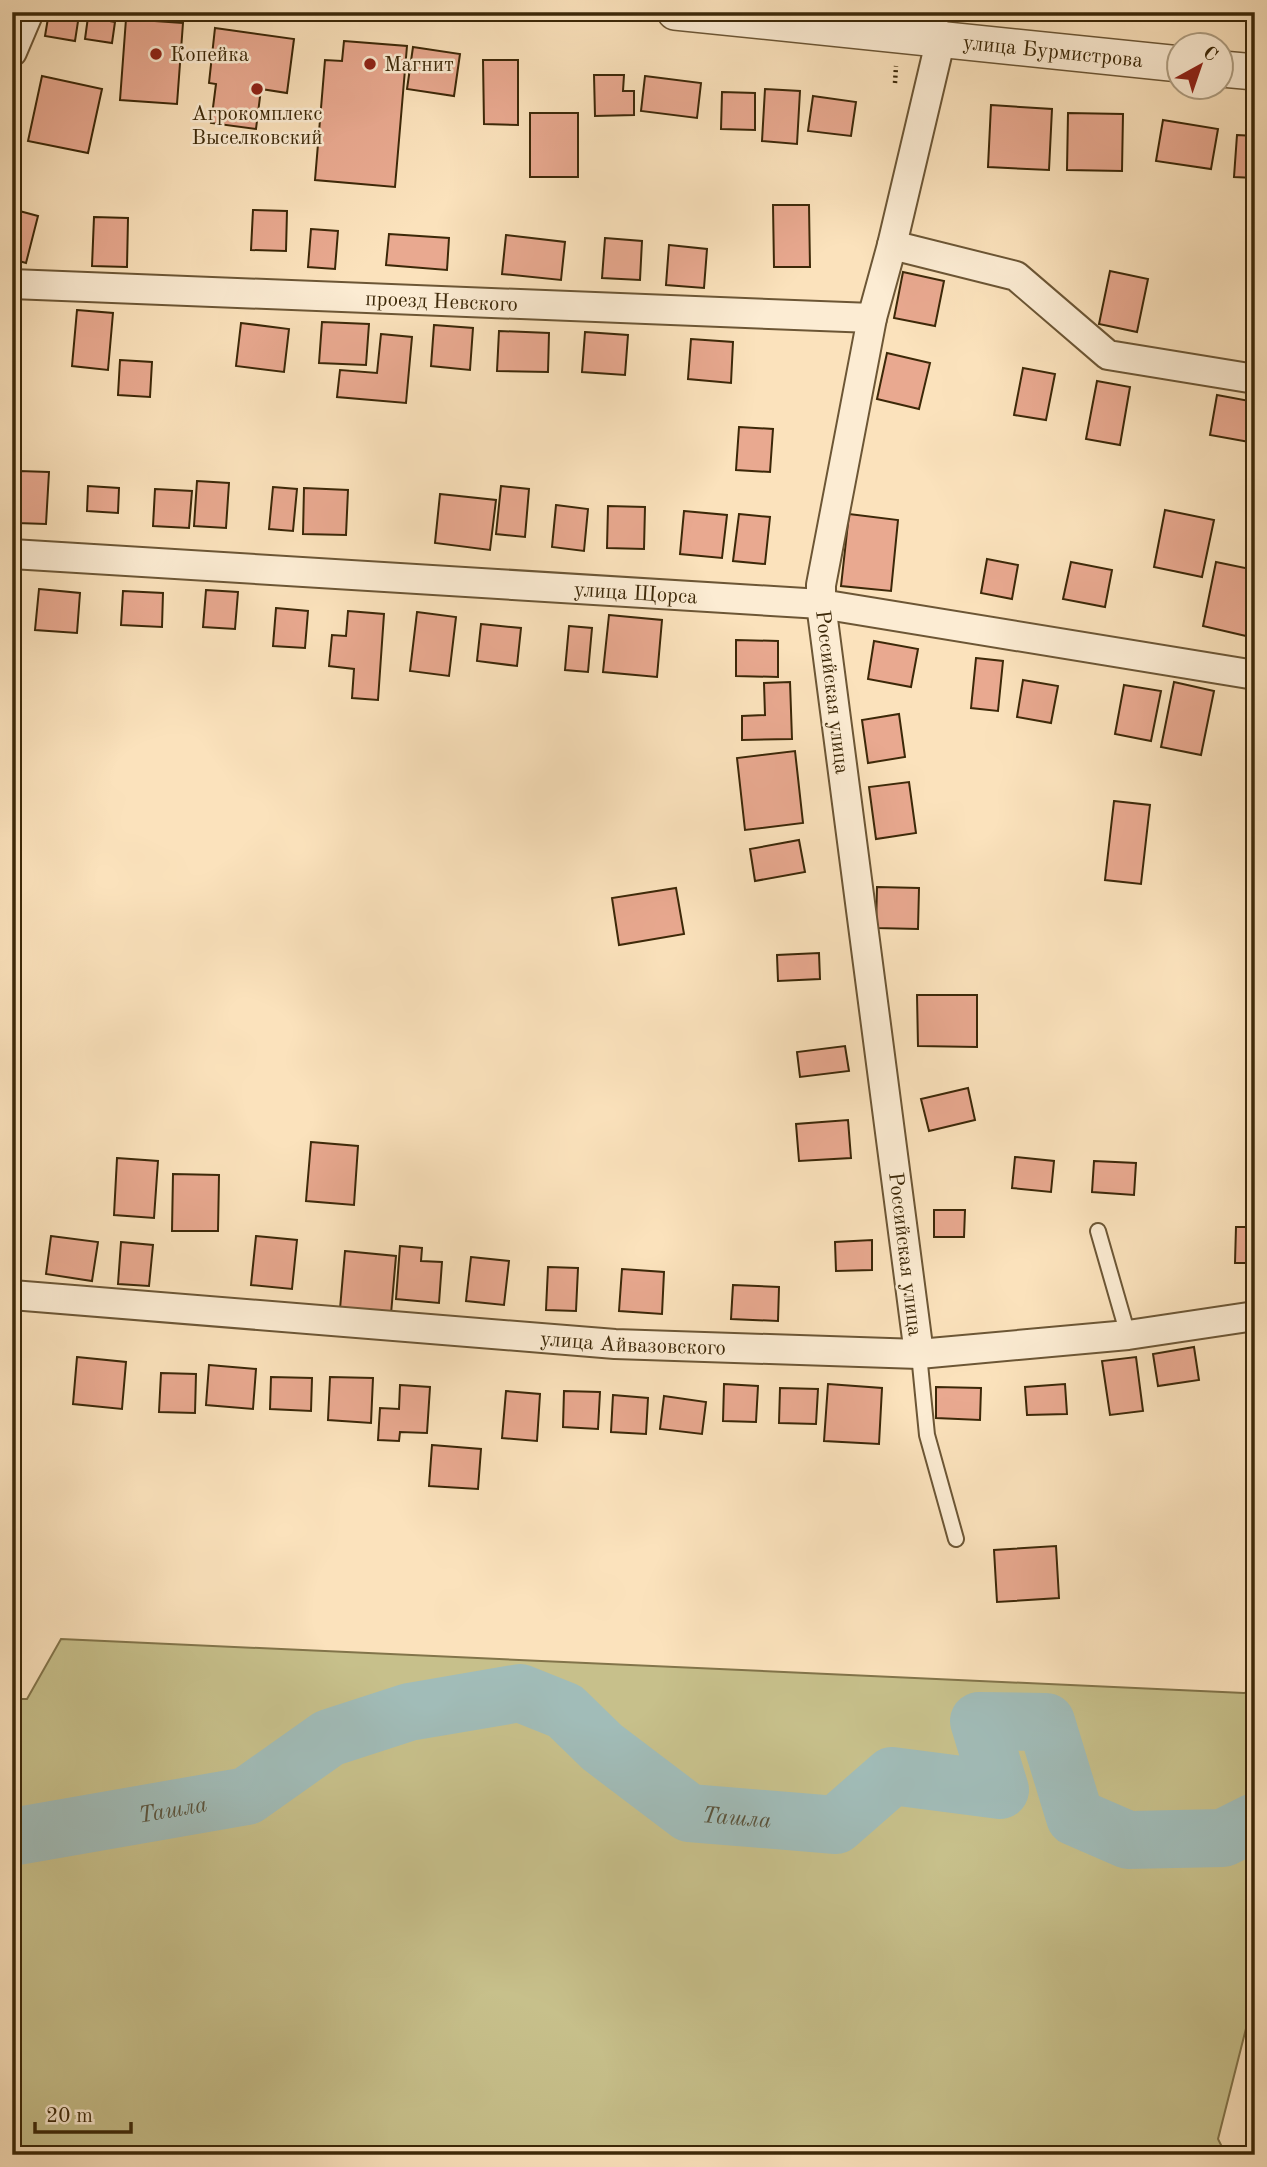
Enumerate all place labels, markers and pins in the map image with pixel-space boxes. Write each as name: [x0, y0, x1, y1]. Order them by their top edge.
place label: Копейка: [170, 45, 249, 66]
marker: Копейка: [148, 46, 164, 62]
place label: Магнит: [384, 55, 454, 76]
marker: Магнит: [362, 56, 378, 72]
marker: Агрокомплекс Выселковский: [249, 81, 265, 97]
place label: Агрокомплекс Выселковский: [191, 104, 323, 149]

